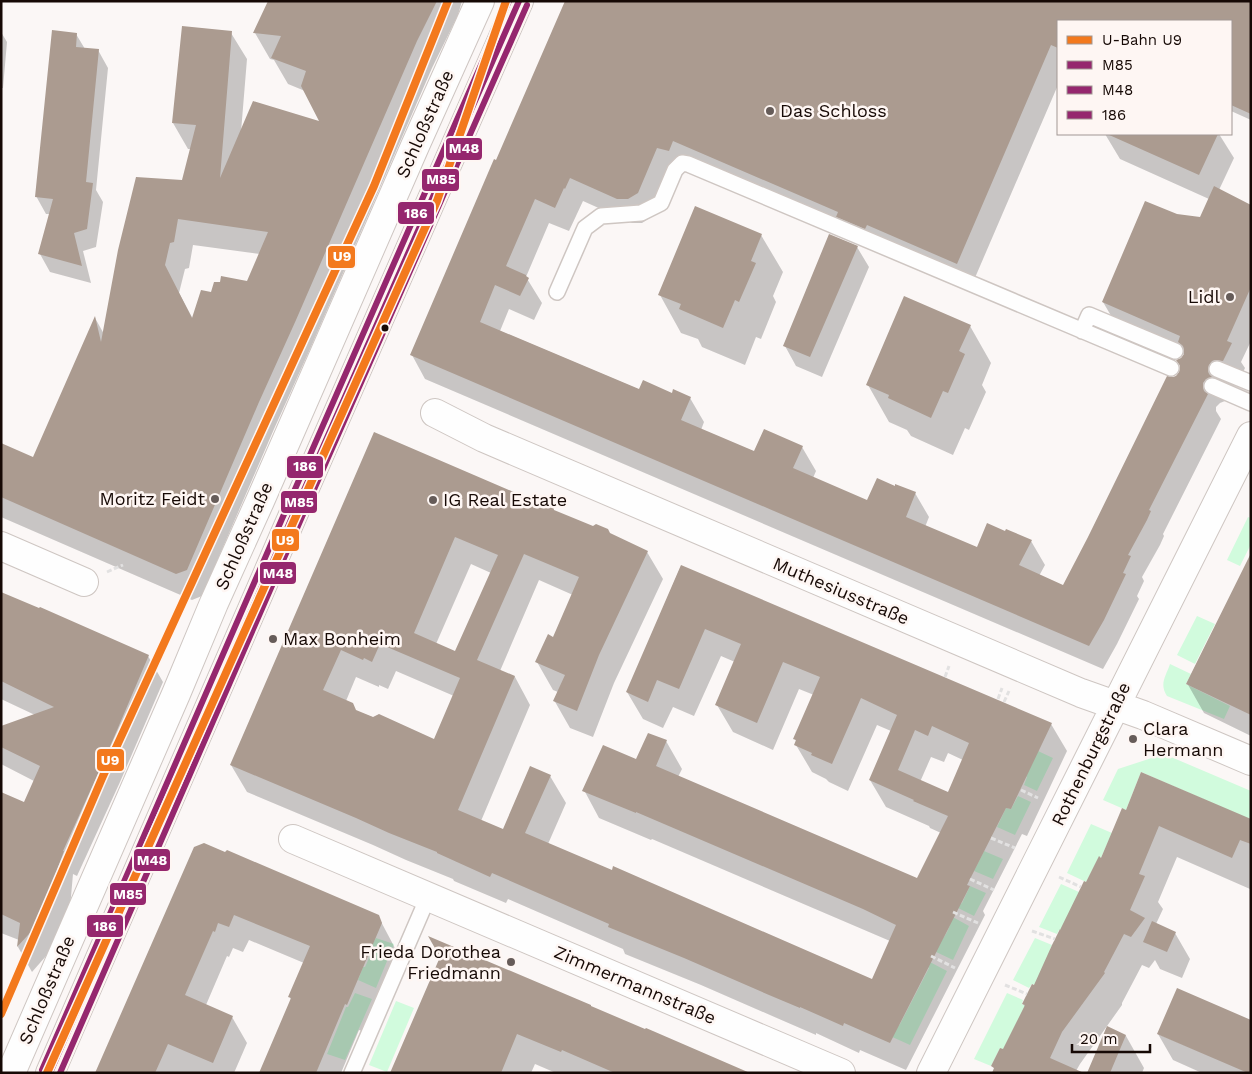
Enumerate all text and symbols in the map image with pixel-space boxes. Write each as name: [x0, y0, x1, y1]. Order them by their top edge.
legend: [1057, 20, 1232, 135]
text: U-Bahn U9: [1102, 31, 1182, 49]
text: M85: [1102, 56, 1133, 74]
street label: Schloßstraße: [391, 67, 458, 181]
text: M48: [1102, 81, 1133, 99]
place label: Das Schloss: [780, 100, 887, 121]
marker: Das Schloss: [764, 105, 776, 117]
text: 186: [1102, 106, 1126, 124]
line badge: M48: [445, 137, 483, 161]
text: M48: [449, 140, 480, 156]
line badge: M85: [421, 168, 460, 192]
text: M85: [426, 171, 456, 187]
line badge: 186: [397, 201, 435, 225]
text: 186: [404, 205, 428, 221]
line badge: U9: [327, 245, 356, 269]
text: U9: [333, 248, 351, 264]
place label: Lidl: [1188, 286, 1220, 307]
marker: Lidl: [1224, 291, 1236, 303]
unlabelled marker: [380, 323, 390, 333]
line badge: 186: [286, 455, 324, 479]
text: 186: [293, 458, 317, 474]
street label: Schloßstraße: [210, 479, 277, 593]
place label: Moritz Feidt: [100, 488, 205, 509]
place label: IG Real Estate: [443, 489, 567, 510]
line badge: M85: [280, 490, 318, 514]
marker: Moritz Feidt: [209, 493, 221, 505]
text: M85: [284, 494, 314, 510]
marker: IG Real Estate: [427, 494, 439, 506]
line badge: U9: [271, 528, 300, 552]
text: U9: [276, 532, 294, 548]
street label: Muthesiusstraße: [770, 552, 913, 629]
line badge: M48: [259, 561, 297, 585]
text: M48: [263, 565, 294, 581]
place label: Max Bonheim: [283, 628, 401, 649]
marker: Max Bonheim: [267, 633, 279, 645]
street label: Rothenburgstraße: [1047, 679, 1134, 829]
place label: Clara Hermann: [1143, 718, 1223, 760]
marker: Clara Hermann: [1127, 733, 1139, 745]
line badge: U9: [96, 748, 125, 772]
text: U9: [101, 752, 119, 768]
line badge: M48: [133, 848, 171, 872]
text: M48: [137, 852, 168, 868]
line badge: M85: [109, 882, 147, 906]
text: M85: [113, 886, 143, 902]
line badge: 186: [86, 914, 124, 938]
text: 186: [93, 918, 117, 934]
street label: Schloßstraße: [14, 932, 79, 1047]
place label: Frieda Dorothea Friedmann: [360, 941, 501, 983]
street label: Zimmermannstraße: [551, 941, 719, 1028]
marker: Frieda Dorothea Friedmann: [505, 956, 517, 968]
scale bar: [1072, 1022, 1150, 1054]
text: 20 m: [1080, 1030, 1118, 1048]

